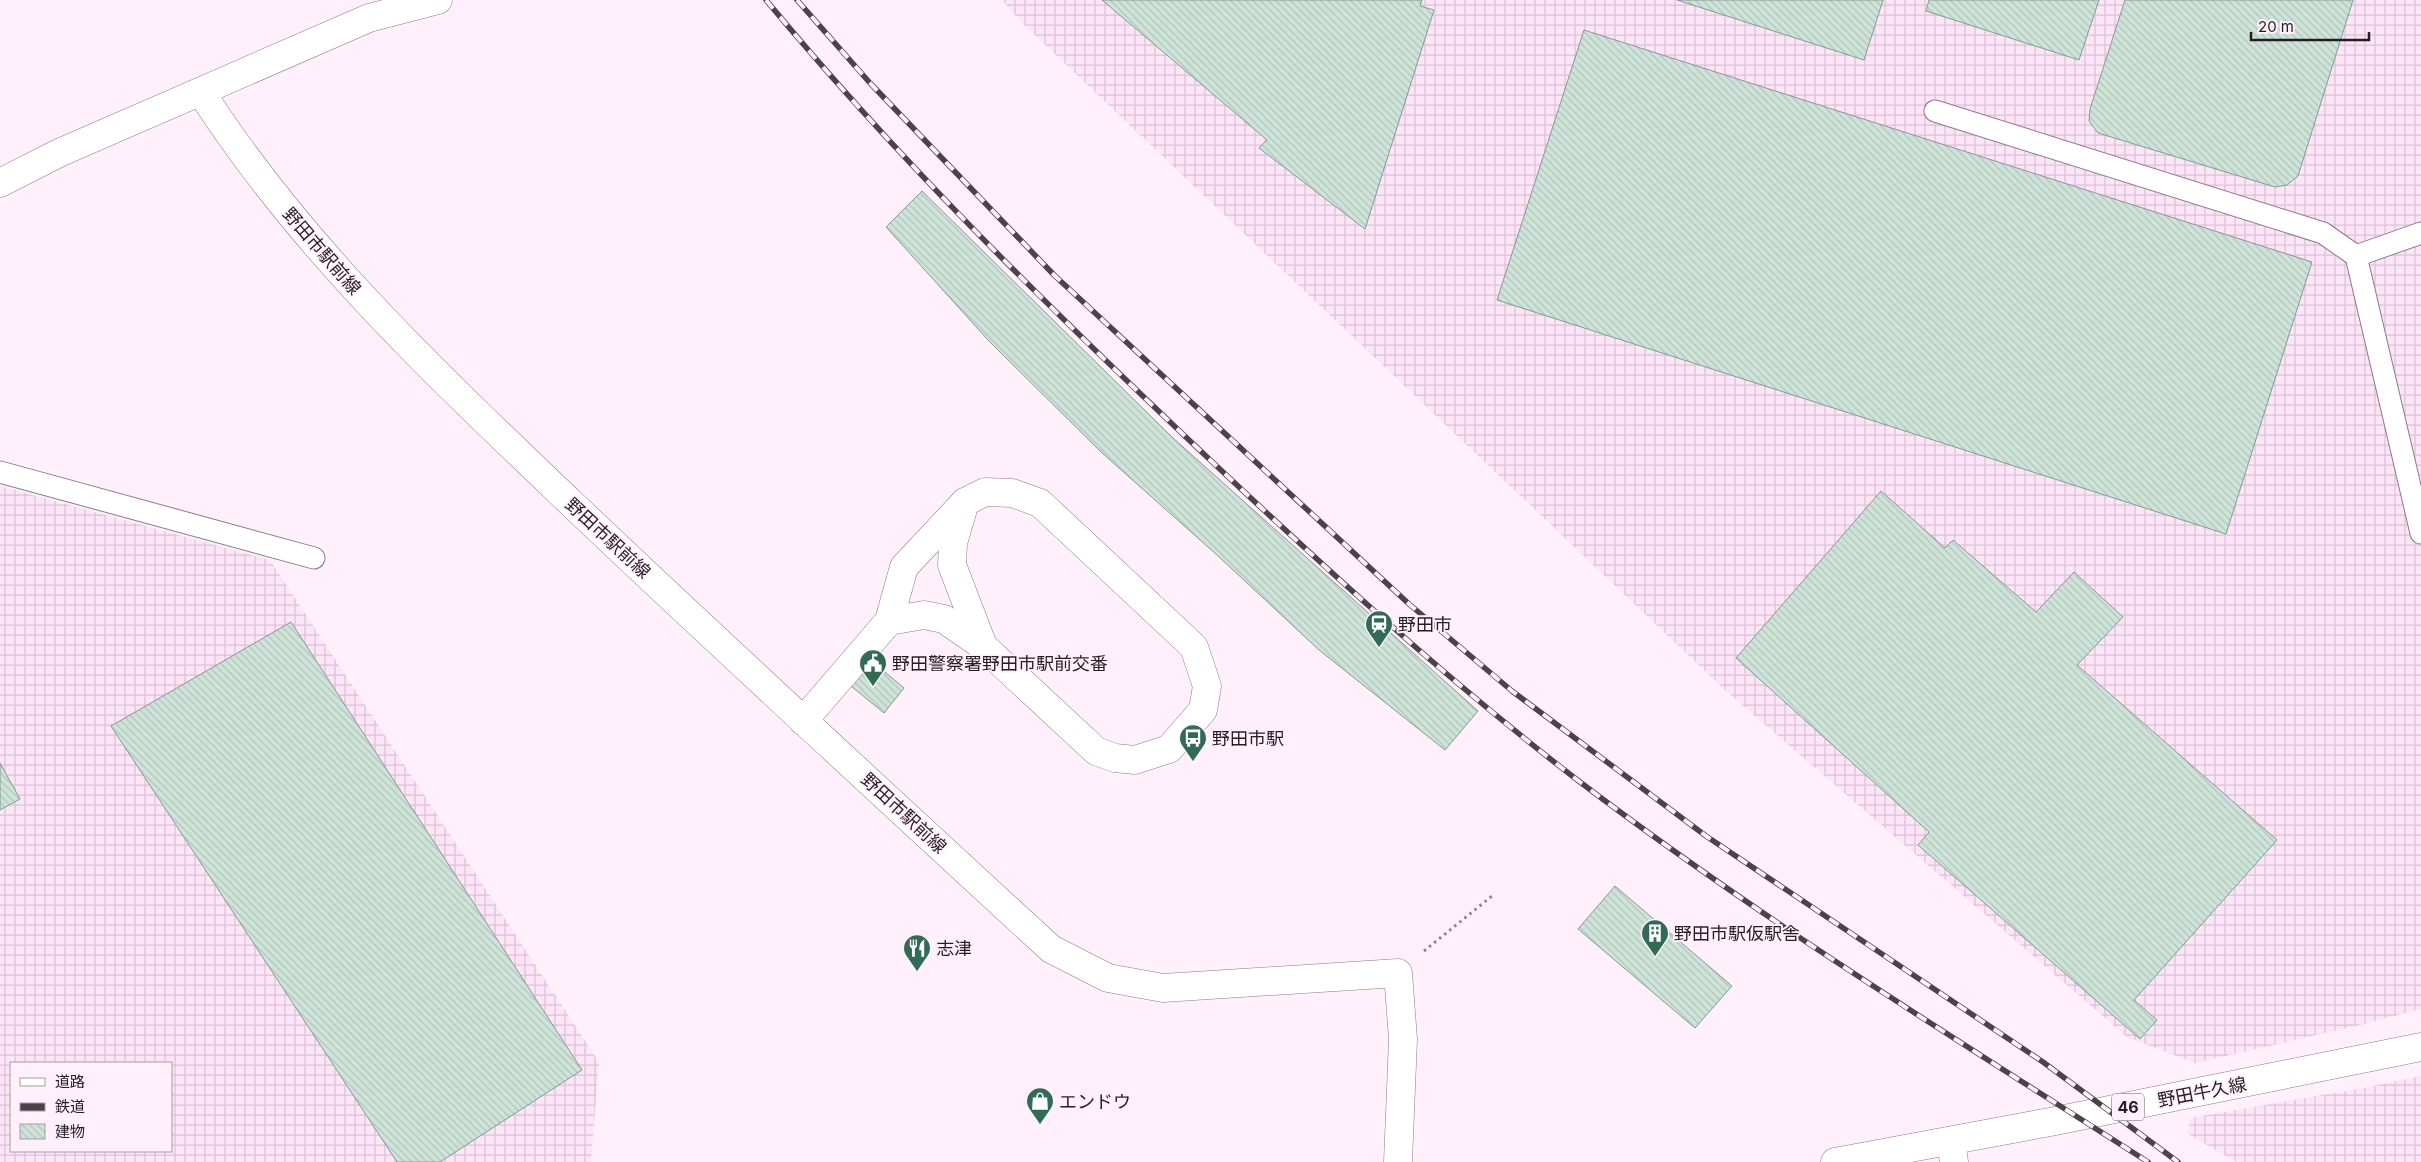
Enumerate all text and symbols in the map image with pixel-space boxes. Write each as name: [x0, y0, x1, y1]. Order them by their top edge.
scale bar: [2251, 10, 2368, 42]
text: 20 m: [2258, 17, 2294, 36]
street label: 野田市駅前線: [279, 203, 365, 299]
street label: 野田市駅前線: [561, 493, 655, 583]
station icon: 野田市: [1364, 609, 1394, 648]
place label: 野田市: [1398, 614, 1452, 635]
public building icon: 野田警察署野田市駅前交番: [858, 648, 888, 687]
place label: 野田警察署野田市駅前交番: [892, 653, 1108, 674]
bus stop icon: 野田市駅: [1178, 723, 1208, 762]
place label: 野田市駅: [1212, 728, 1284, 749]
street label: 野田市駅前線: [857, 768, 951, 858]
building icon: 野田市駅仮駅舎: [1640, 918, 1670, 957]
place label: 野田市駅仮駅舎: [1674, 923, 1800, 944]
restaurant icon: 志津: [902, 933, 932, 972]
place label: 志津: [936, 938, 972, 959]
legend: [10, 1062, 172, 1152]
text: 道路: [55, 1072, 85, 1091]
street label: 野田牛久線: [2156, 1073, 2248, 1111]
shop icon: エンドウ: [1025, 1086, 1055, 1125]
place label: エンドウ: [1059, 1091, 1131, 1112]
road number: 46: [2112, 1094, 2144, 1120]
text: 鉄道: [55, 1097, 85, 1116]
text: 建物: [55, 1122, 85, 1141]

